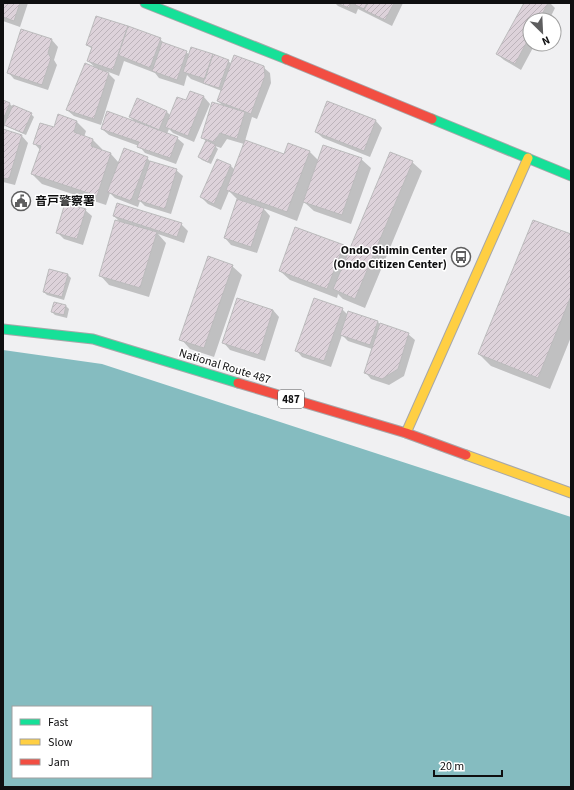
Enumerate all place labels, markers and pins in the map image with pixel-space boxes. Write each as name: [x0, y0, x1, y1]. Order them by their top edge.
public building icon: 音戸警察署: [10, 190, 32, 212]
place label: 音戸警察署: [35, 193, 95, 210]
place label: Ondo Shimin Center (Ondo Citizen Center): [333, 242, 447, 273]
bus stop icon: Ondo Shimin Center (Ondo Citizen Center): [450, 246, 472, 268]

